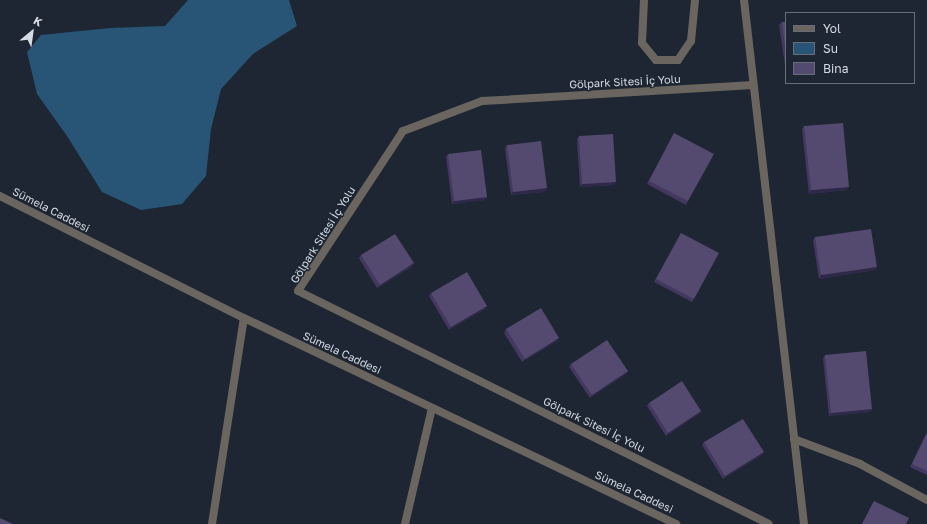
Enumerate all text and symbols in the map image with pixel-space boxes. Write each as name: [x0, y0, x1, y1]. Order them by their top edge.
north arrow: [12, 12, 52, 52]
legend: [785, 12, 915, 84]
text: K: [31, 13, 45, 29]
text: Yol: [823, 21, 841, 36]
text: Su: [823, 41, 838, 56]
text: Bina: [823, 61, 848, 76]
street label: Gölpark Sitesi İç Yolu: [569, 72, 681, 92]
street label: Gölpark Sitesi İç Yolu: [288, 184, 358, 286]
street label: Sümela Caddesi: [10, 185, 92, 235]
street label: Sümela Caddesi: [301, 329, 383, 377]
street label: Gölpark Sitesi İç Yolu: [541, 395, 647, 455]
street label: Sümela Caddesi: [593, 468, 675, 516]

